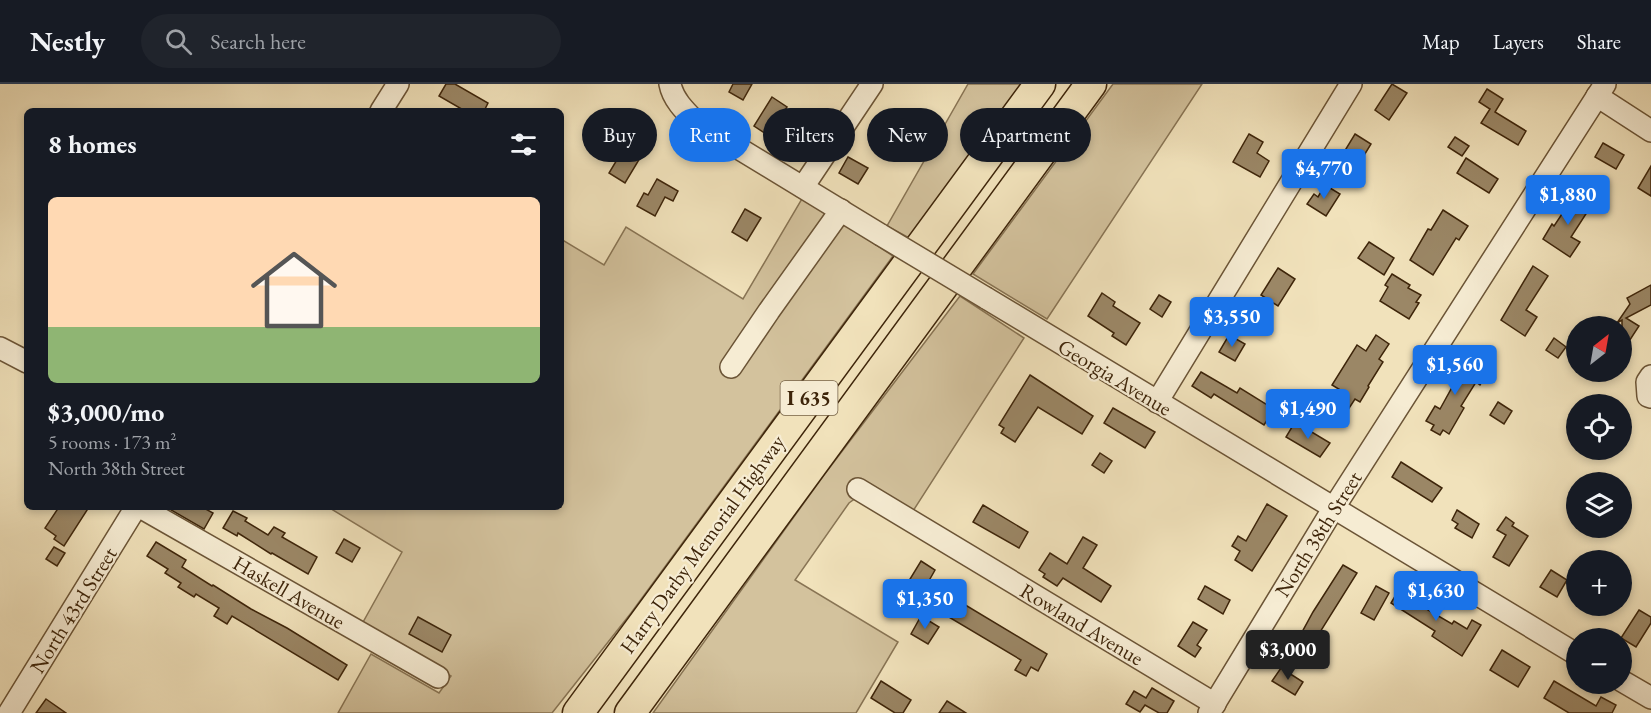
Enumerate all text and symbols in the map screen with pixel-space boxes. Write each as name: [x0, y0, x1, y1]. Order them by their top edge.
search box: [141, 14, 561, 68]
text: Nestly: [30, 23, 105, 59]
icon: search: [162, 25, 195, 58]
text: Search here: [210, 27, 306, 56]
text: Map: [1422, 28, 1460, 55]
text: Layers: [1493, 28, 1544, 55]
text: Share: [1577, 28, 1621, 55]
chip: Buy: [582, 108, 657, 162]
chip: Rent: [669, 108, 751, 162]
chip: Filters: [763, 108, 855, 162]
chip: New: [867, 108, 948, 162]
chip: Apartment: [960, 108, 1091, 162]
text: 8 homes: [48, 127, 137, 161]
icon: filters: [507, 128, 540, 161]
pin: $4,770: [1275, 149, 1373, 200]
text: $4,770: [1296, 155, 1352, 181]
pin: $1,880: [1519, 175, 1617, 226]
text: $1,880: [1540, 181, 1596, 207]
icon: home: [240, 236, 348, 344]
pin: $3,550: [1183, 297, 1281, 348]
text: $3,550: [1204, 303, 1260, 329]
north arrow: [1566, 316, 1632, 382]
map controls: [1566, 316, 1632, 694]
street label: Georgia Avenue: [1053, 333, 1177, 421]
pin: $1,560: [1406, 345, 1504, 396]
text: $1,560: [1427, 351, 1483, 377]
road number: I 635: [780, 381, 838, 415]
pin: $1,490: [1259, 389, 1357, 440]
button: locate: [1566, 394, 1632, 460]
text: $3,000/mo: [48, 395, 164, 429]
text: $1,490: [1280, 395, 1336, 421]
text: 5 rooms · 173 m²: [48, 429, 176, 455]
street label: Harry Darby Memorial Highway: [614, 429, 791, 659]
text: North 38th Street: [48, 455, 185, 481]
street label: North 38th Street: [1269, 466, 1368, 602]
button: layers: [1566, 472, 1632, 538]
street label: North 43rd Street: [23, 542, 123, 678]
street label: Haskell Avenue: [228, 549, 350, 635]
button: +: [1566, 550, 1632, 616]
pin: $1,630: [1387, 571, 1485, 622]
street label: Rowland Avenue: [1015, 577, 1149, 671]
text: $1,630: [1408, 577, 1464, 603]
pin: $1,350: [876, 579, 974, 630]
text: $1,350: [897, 585, 953, 611]
button: −: [1566, 628, 1632, 694]
pin: $3,000: [1239, 630, 1337, 681]
text: $3,000: [1260, 636, 1316, 662]

